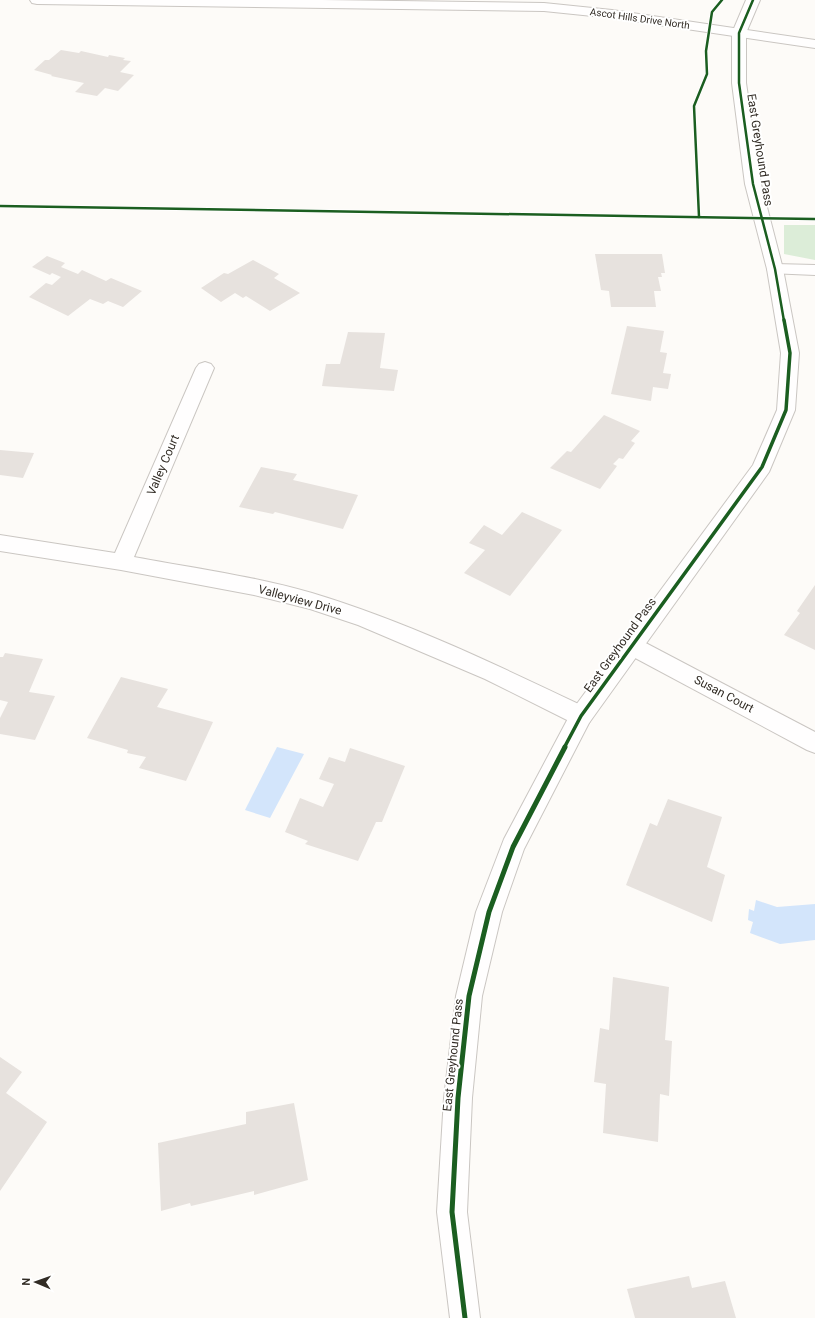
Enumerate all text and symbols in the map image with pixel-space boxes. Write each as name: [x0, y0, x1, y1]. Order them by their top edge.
street label: Ascot Hills Drive North: [589, 6, 691, 31]
street label: East Greyhound Pass: [744, 93, 776, 207]
street label: Valley Court: [144, 433, 182, 497]
street label: Valleyview Drive: [257, 582, 343, 618]
street label: East Greyhound Pass: [581, 595, 659, 695]
street label: Susan Court: [692, 672, 756, 716]
street label: East Greyhound Pass: [440, 998, 466, 1112]
north arrow: [16, 1262, 56, 1302]
text: N: [20, 1277, 33, 1286]

